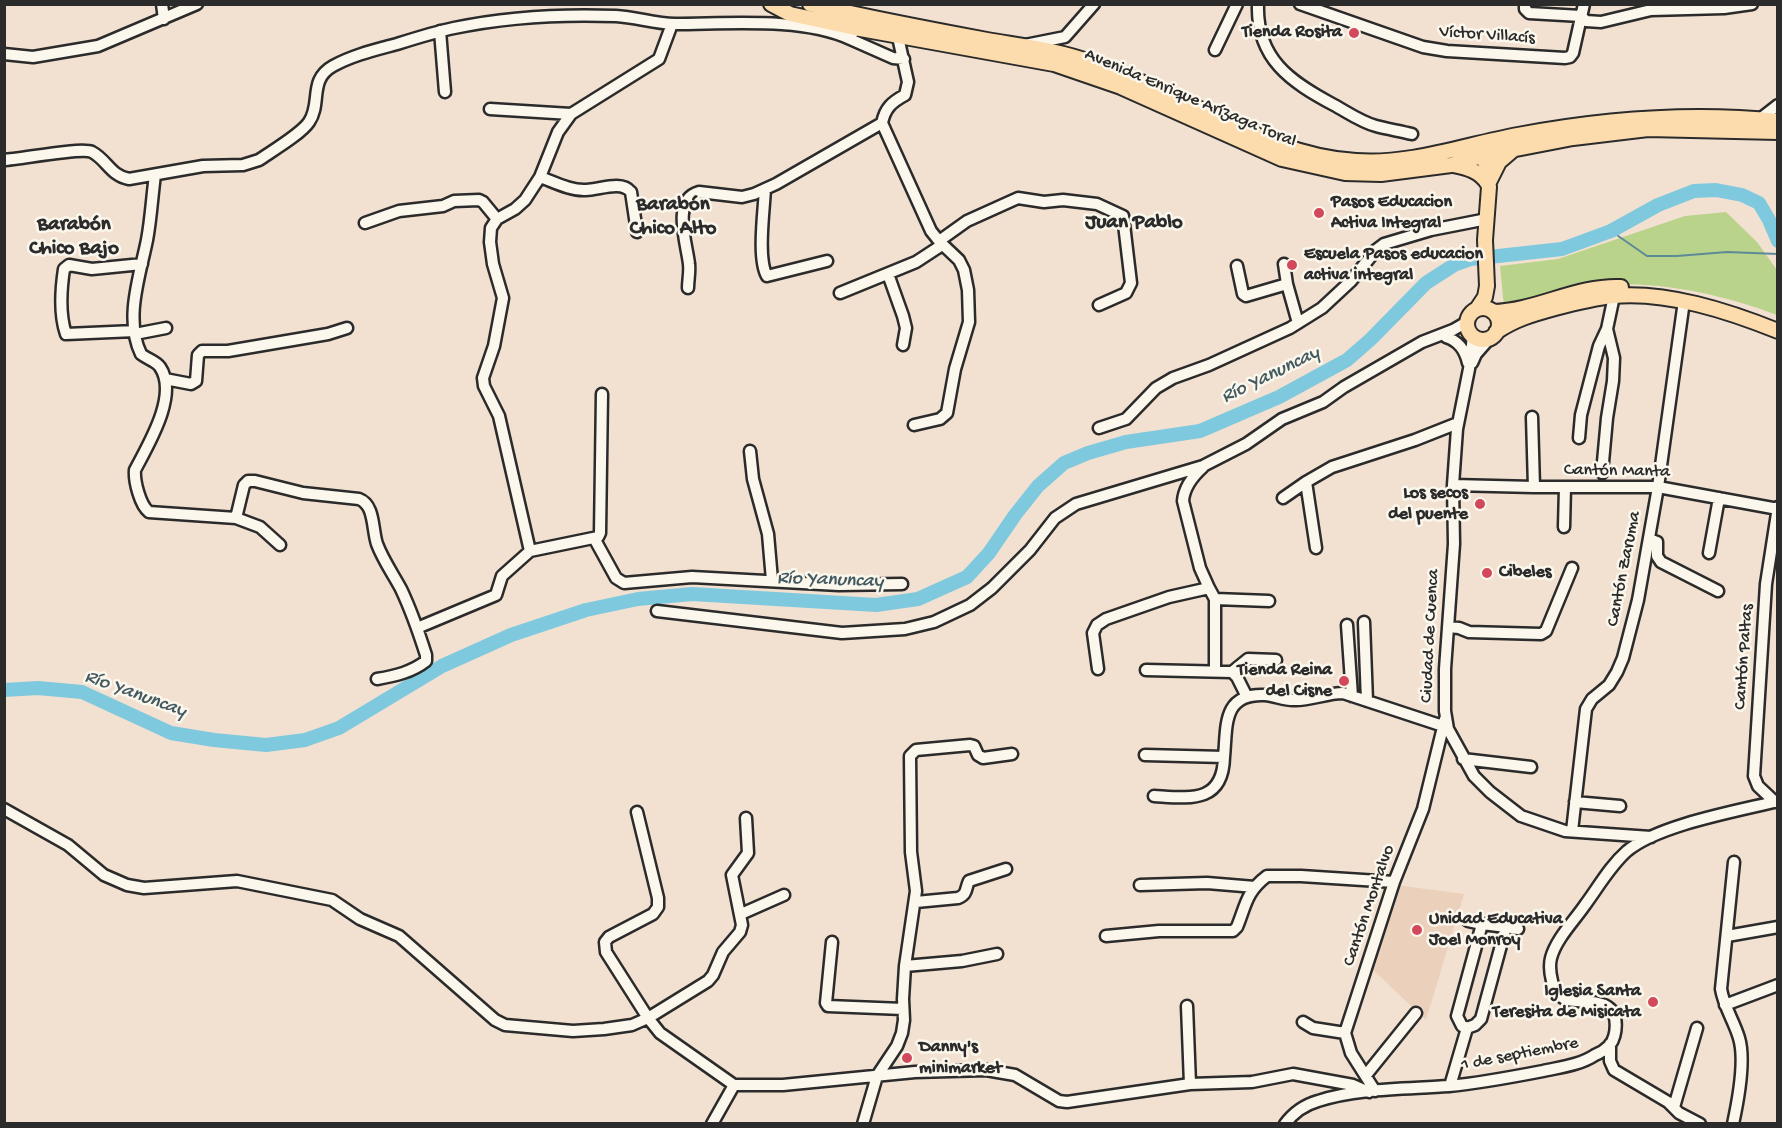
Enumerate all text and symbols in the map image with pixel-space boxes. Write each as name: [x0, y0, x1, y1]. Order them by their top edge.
place label: Tienda Rosita: [1242, 22, 1342, 44]
street label: Víctor Villacís: [1438, 22, 1536, 50]
marker: Tienda Rosita: [1347, 26, 1361, 40]
street label: Avenida Enrique Arízaga Toral: [1081, 45, 1299, 153]
place label: Pasos Educacion Activa Integral: [1331, 192, 1452, 234]
district label: Barabón Chico Alto: [630, 193, 716, 243]
marker: Pasos Educacion Activa Integral: [1312, 206, 1326, 220]
district label: Juan Pablo: [1085, 211, 1183, 237]
district label: Barabón Chico Bajo: [29, 213, 119, 263]
place label: Escuela Pasos educacion activa integral: [1304, 244, 1483, 286]
marker: Escuela Pasos educacion activa integral: [1285, 258, 1299, 272]
water label: Río Yanuncay: [1218, 342, 1324, 410]
street label: Cantón Manta: [1564, 460, 1670, 484]
place label: Los secos del puente: [1388, 483, 1468, 526]
marker: Los secos del puente: [1473, 497, 1487, 511]
street label: Cantón Zaruma: [1603, 509, 1647, 629]
place label: Cibeles: [1499, 562, 1551, 584]
marker: Cibeles: [1480, 566, 1494, 580]
water label: Río Yanuncay: [776, 567, 884, 595]
street label: Ciudad de Cuenca: [1417, 569, 1445, 703]
street label: Cantón Paltas: [1731, 604, 1759, 710]
place label: Tienda Reina del Cisne: [1237, 660, 1332, 702]
water label: Río Yanuncay: [81, 666, 189, 724]
marker: Tienda Reina del Cisne: [1337, 674, 1351, 688]
street label: Cantón Montalvo: [1339, 843, 1401, 969]
place label: Unidad Educativa Joel Monroy: [1429, 909, 1563, 952]
marker: Unidad Educativa Joel Monroy: [1410, 923, 1424, 937]
place label: Iglesia Santa Teresita de Misicata: [1493, 981, 1641, 1024]
marker: Iglesia Santa Teresita de Misicata: [1646, 995, 1660, 1009]
street label: 1 de septiembre: [1460, 1033, 1580, 1077]
place label: Danny's minimarket: [919, 1037, 1002, 1080]
marker: Danny's minimarket: [900, 1051, 914, 1065]

